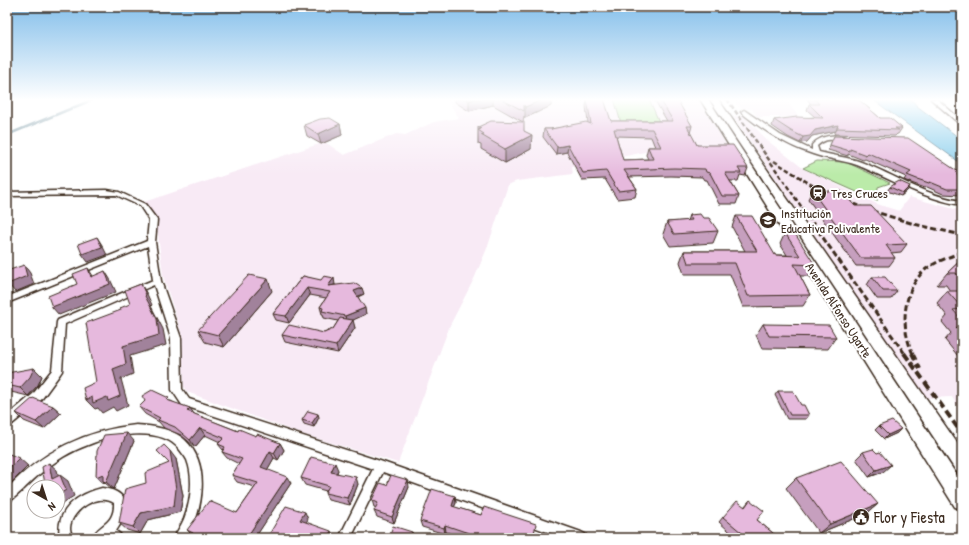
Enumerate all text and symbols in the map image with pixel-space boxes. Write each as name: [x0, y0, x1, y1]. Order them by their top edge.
station icon: Tres Cruces: [808, 183, 828, 203]
place label: Tres Cruces: [831, 184, 888, 202]
place label: Institución Educativa Polivalente: [781, 204, 880, 237]
school or university icon: Institución Educativa Polivalente: [758, 210, 778, 230]
street label: Avenida Alfonso Ugarte: [801, 259, 877, 361]
north arrow: [26, 479, 66, 519]
text: N: [46, 499, 59, 514]
place label: Flor y Fiesta: [873, 506, 945, 528]
public building icon: Flor y Fiesta: [851, 507, 871, 527]

